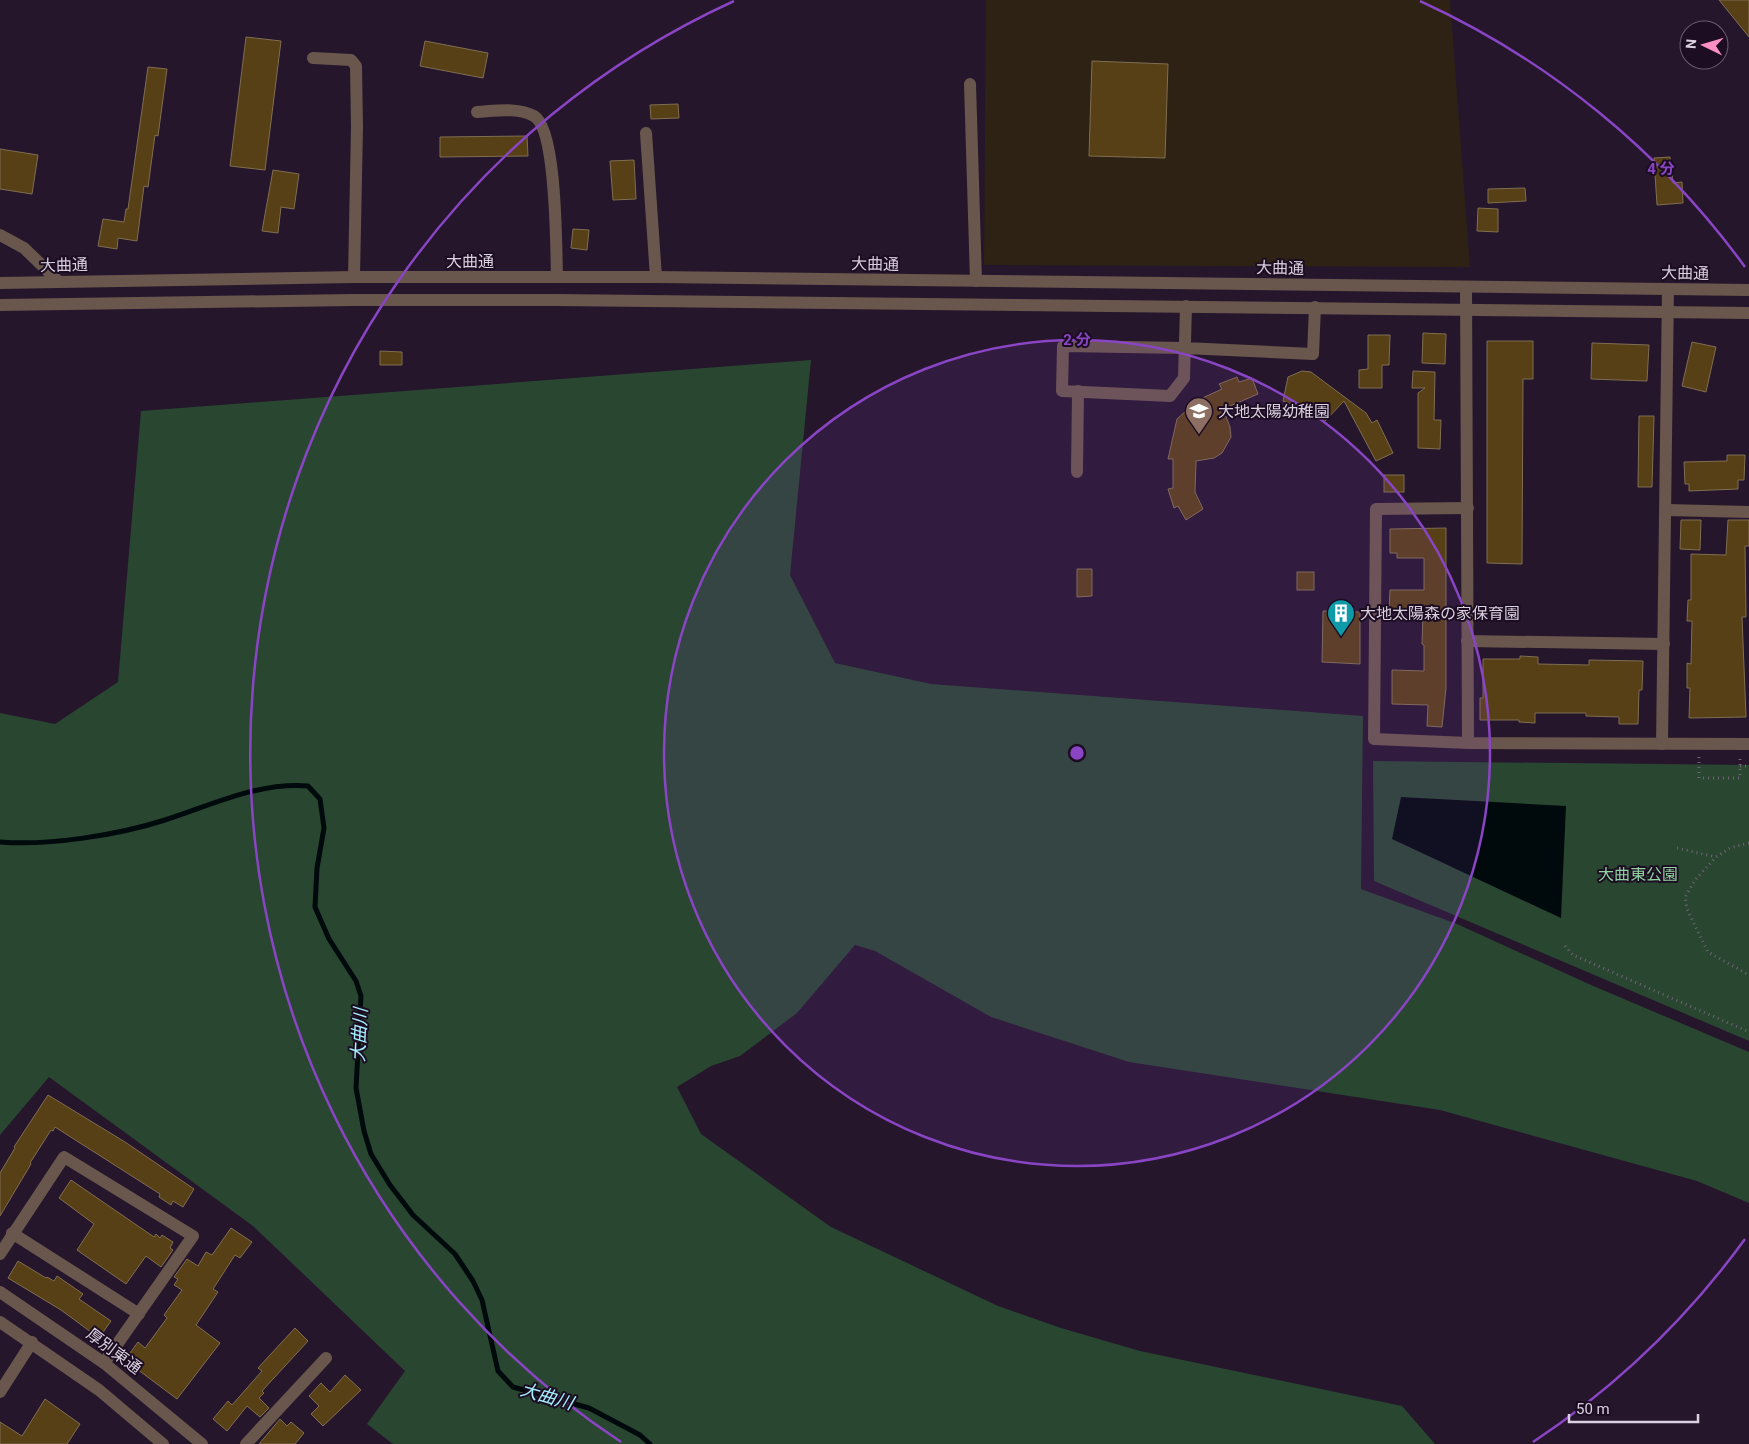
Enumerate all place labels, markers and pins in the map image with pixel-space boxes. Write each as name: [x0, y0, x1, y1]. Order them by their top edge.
school or university icon: 大地太陽幼稚園: [1184, 396, 1214, 435]
place label: 大地太陽幼稚園: [1218, 402, 1330, 421]
building icon: 大地太陽森の家保育園: [1326, 598, 1356, 637]
place label: 大地太陽森の家保育園: [1360, 604, 1520, 623]
centre of rings: [1068, 744, 1086, 762]

